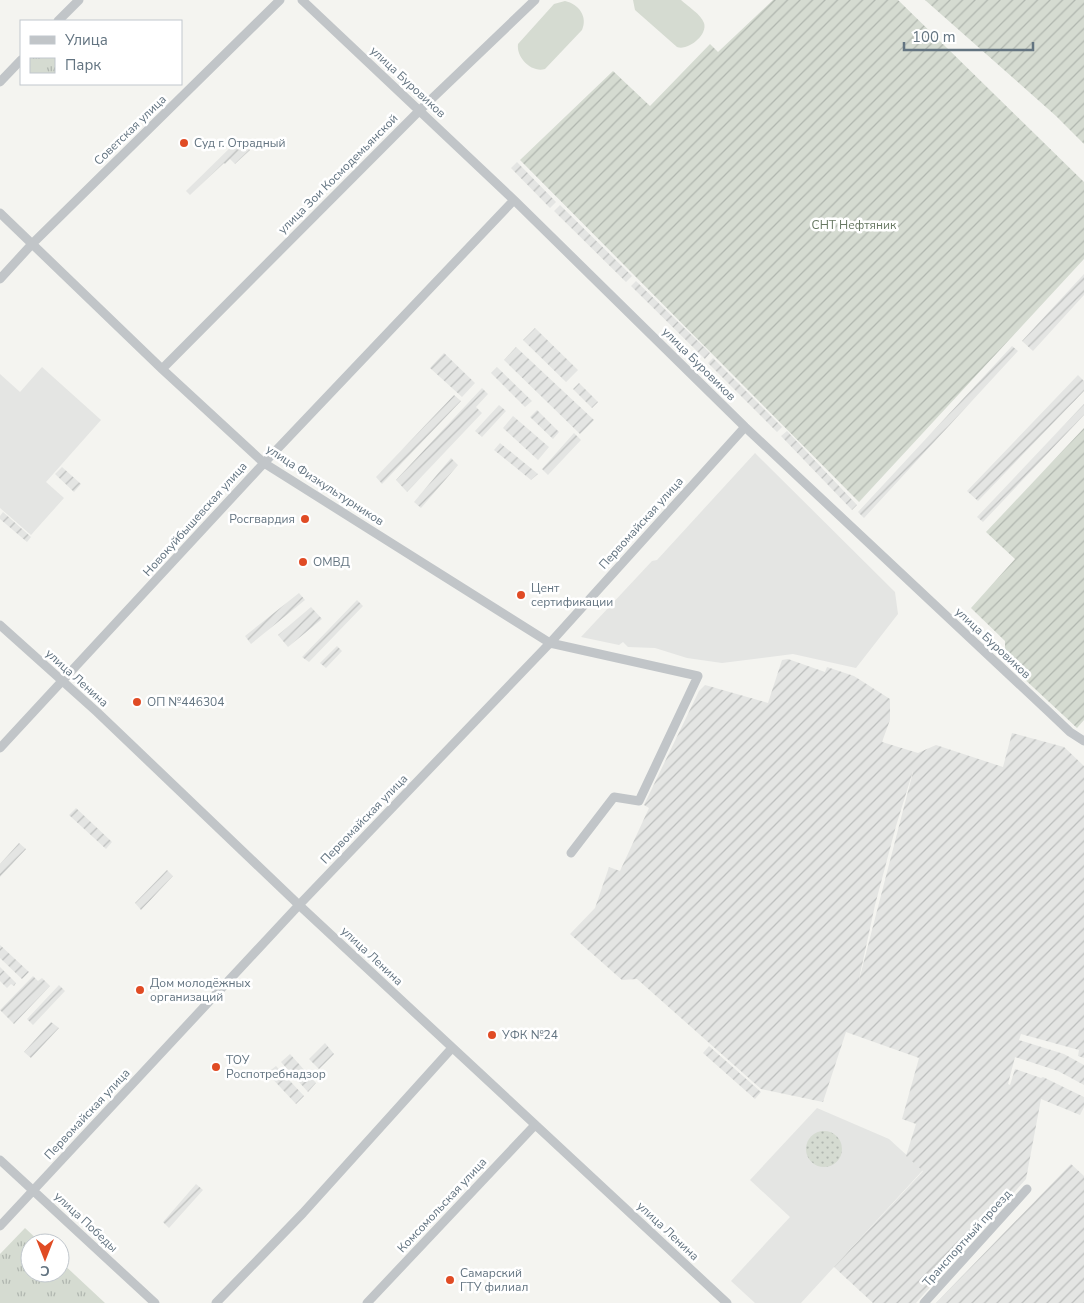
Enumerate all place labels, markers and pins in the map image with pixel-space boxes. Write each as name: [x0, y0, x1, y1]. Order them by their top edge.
place label: Суд г. Отрадный: [194, 135, 286, 151]
marker: Суд г. Отрадный: [178, 137, 190, 149]
place label: Росгвардия: [229, 511, 295, 527]
marker: Росгвардия: [299, 513, 311, 525]
place label: ОМВД: [313, 554, 351, 570]
marker: ОМВД: [297, 556, 309, 568]
place label: Цент сертификации: [531, 580, 613, 610]
marker: Цент сертификации: [515, 589, 527, 601]
place label: ОП №446304: [147, 694, 225, 710]
marker: ОП №446304: [131, 696, 143, 708]
place label: Дом молодёжных организаций: [150, 975, 251, 1005]
marker: Дом молодёжных организаций: [134, 984, 146, 996]
place label: УФК №24: [501, 1027, 558, 1043]
marker: УФК №24: [486, 1029, 498, 1041]
place label: ТОУ Роспотребнадзор: [226, 1052, 326, 1082]
marker: ТОУ Роспотребнадзор: [210, 1061, 222, 1073]
place label: Самарский ГТУ филиал: [460, 1265, 528, 1295]
marker: Самарский ГТУ филиал: [444, 1274, 456, 1286]

